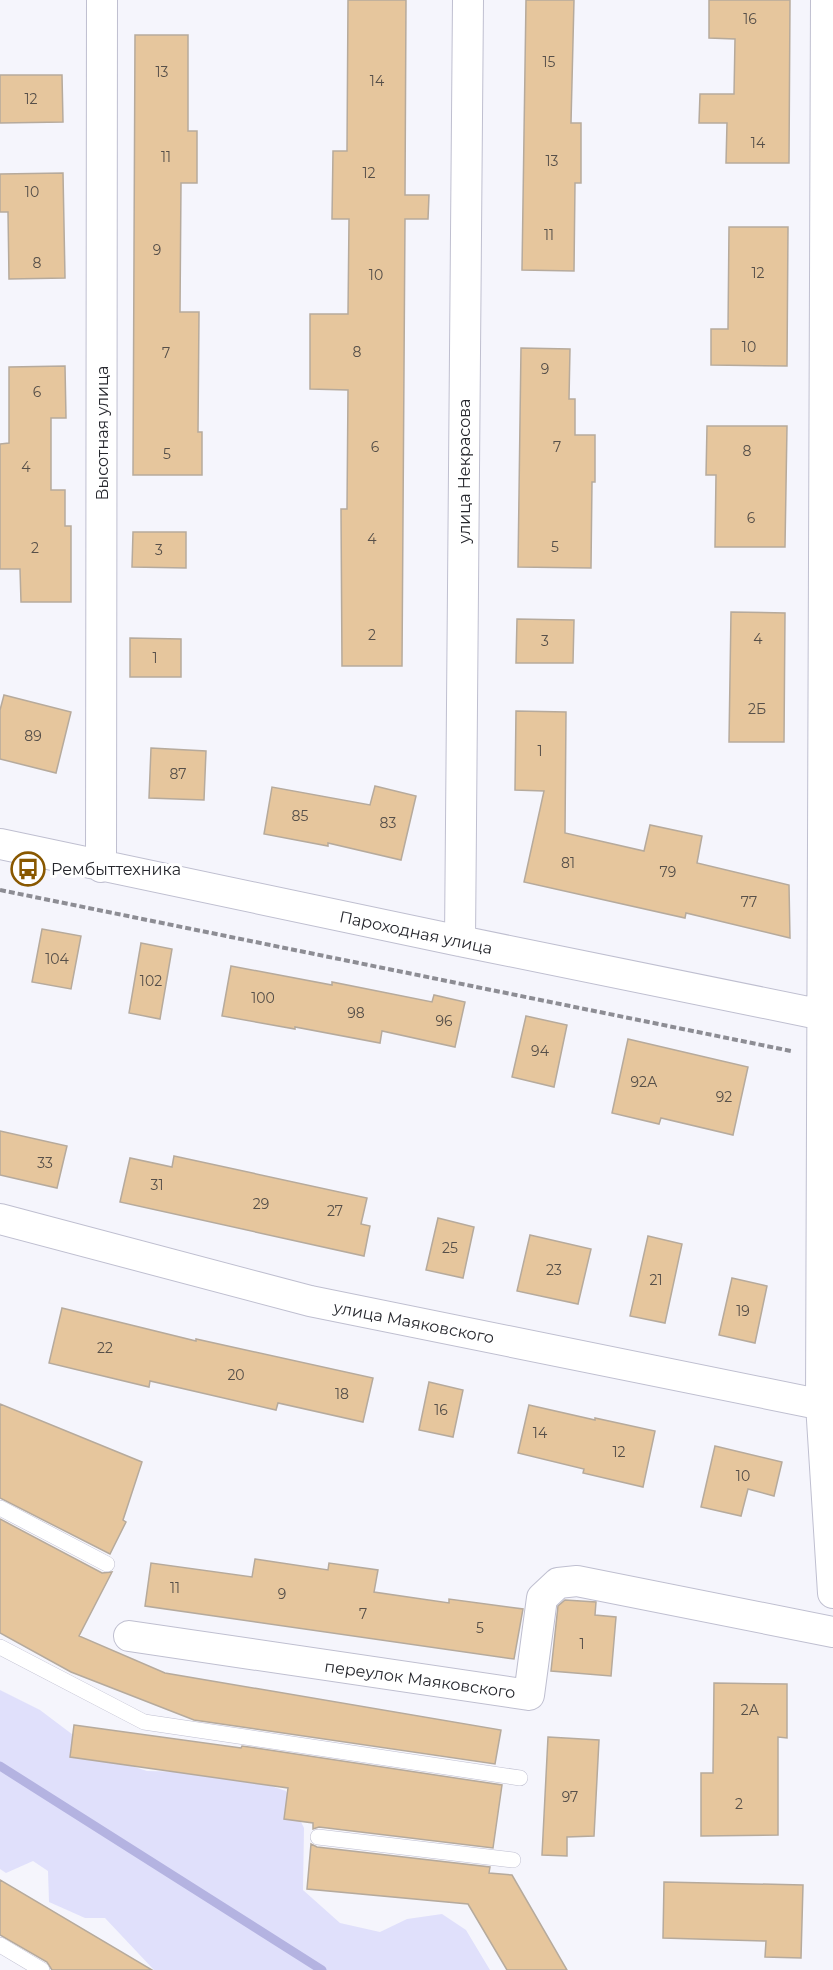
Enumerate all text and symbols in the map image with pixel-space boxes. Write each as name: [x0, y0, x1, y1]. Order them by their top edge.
house number: 16: [743, 10, 757, 28]
house number: 15: [543, 53, 556, 71]
house number: 13: [156, 63, 169, 81]
house number: 14: [370, 72, 385, 90]
house number: 12: [24, 90, 38, 108]
house number: 14: [751, 134, 766, 152]
house number: 11: [161, 148, 171, 166]
house number: 13: [546, 152, 559, 170]
house number: 12: [362, 164, 376, 182]
house number: 10: [25, 183, 39, 201]
house number: 11: [544, 226, 554, 244]
house number: 9: [153, 241, 161, 259]
house number: 8: [33, 254, 42, 272]
house number: 12: [751, 264, 765, 282]
house number: 10: [369, 266, 383, 284]
house number: 10: [742, 338, 756, 356]
house number: 8: [353, 343, 362, 361]
house number: 7: [162, 344, 170, 362]
house number: 9: [541, 360, 549, 378]
street label: Высотная улица: [93, 366, 112, 500]
house number: 6: [33, 383, 42, 401]
street label: улица Некрасова: [455, 399, 474, 544]
house number: 6: [371, 438, 380, 456]
house number: 7: [553, 438, 561, 456]
house number: 8: [743, 442, 752, 460]
house number: 5: [163, 445, 171, 463]
house number: 4: [21, 458, 31, 476]
house number: 6: [747, 509, 756, 527]
house number: 4: [367, 530, 377, 548]
house number: 5: [551, 538, 559, 556]
house number: 2: [31, 539, 39, 557]
house number: 3: [155, 541, 163, 559]
house number: 2: [368, 626, 376, 644]
house number: 4: [753, 630, 763, 648]
house number: 3: [541, 632, 549, 650]
house number: 1: [152, 649, 158, 667]
house number: 2Б: [748, 700, 766, 718]
house number: 89: [24, 727, 42, 745]
house number: 1: [537, 742, 543, 760]
house number: 87: [169, 765, 187, 783]
house number: 85: [292, 807, 309, 825]
house number: 83: [380, 814, 397, 832]
bus stop icon: Рембыттехника: [10, 851, 46, 887]
house number: 81: [561, 854, 575, 872]
place label: Рембыттехника: [51, 860, 181, 879]
house number: 79: [660, 863, 676, 881]
house number: 77: [741, 893, 757, 911]
street label: Пароходная улица: [338, 907, 494, 958]
house number: 104: [45, 950, 70, 968]
house number: 102: [140, 972, 162, 990]
house number: 100: [251, 989, 275, 1007]
house number: 98: [347, 1004, 365, 1022]
house number: 96: [435, 1012, 453, 1030]
house number: 94: [531, 1042, 550, 1060]
house number: 92А: [631, 1073, 658, 1091]
house number: 92: [716, 1088, 732, 1106]
house number: 33: [37, 1154, 53, 1172]
house number: 31: [151, 1176, 163, 1194]
house number: 29: [253, 1195, 269, 1213]
house number: 27: [327, 1202, 343, 1220]
house number: 25: [442, 1239, 458, 1257]
house number: 23: [546, 1261, 562, 1279]
house number: 21: [649, 1271, 663, 1289]
street label: улица Маяковского: [331, 1297, 496, 1347]
house number: 19: [736, 1302, 750, 1320]
house number: 22: [97, 1339, 113, 1357]
house number: 20: [227, 1366, 245, 1384]
house number: 18: [335, 1385, 349, 1403]
house number: 16: [434, 1401, 448, 1419]
house number: 14: [533, 1424, 548, 1442]
house number: 12: [612, 1443, 626, 1461]
house number: 10: [736, 1467, 750, 1485]
house number: 11: [170, 1579, 180, 1597]
house number: 9: [278, 1585, 286, 1603]
house number: 7: [359, 1605, 367, 1623]
house number: 5: [476, 1619, 484, 1637]
house number: 1: [579, 1635, 585, 1653]
street label: переулок Маяковского: [323, 1657, 517, 1702]
house number: 2А: [741, 1701, 760, 1719]
house number: 97: [562, 1788, 578, 1806]
house number: 2: [735, 1795, 743, 1813]

